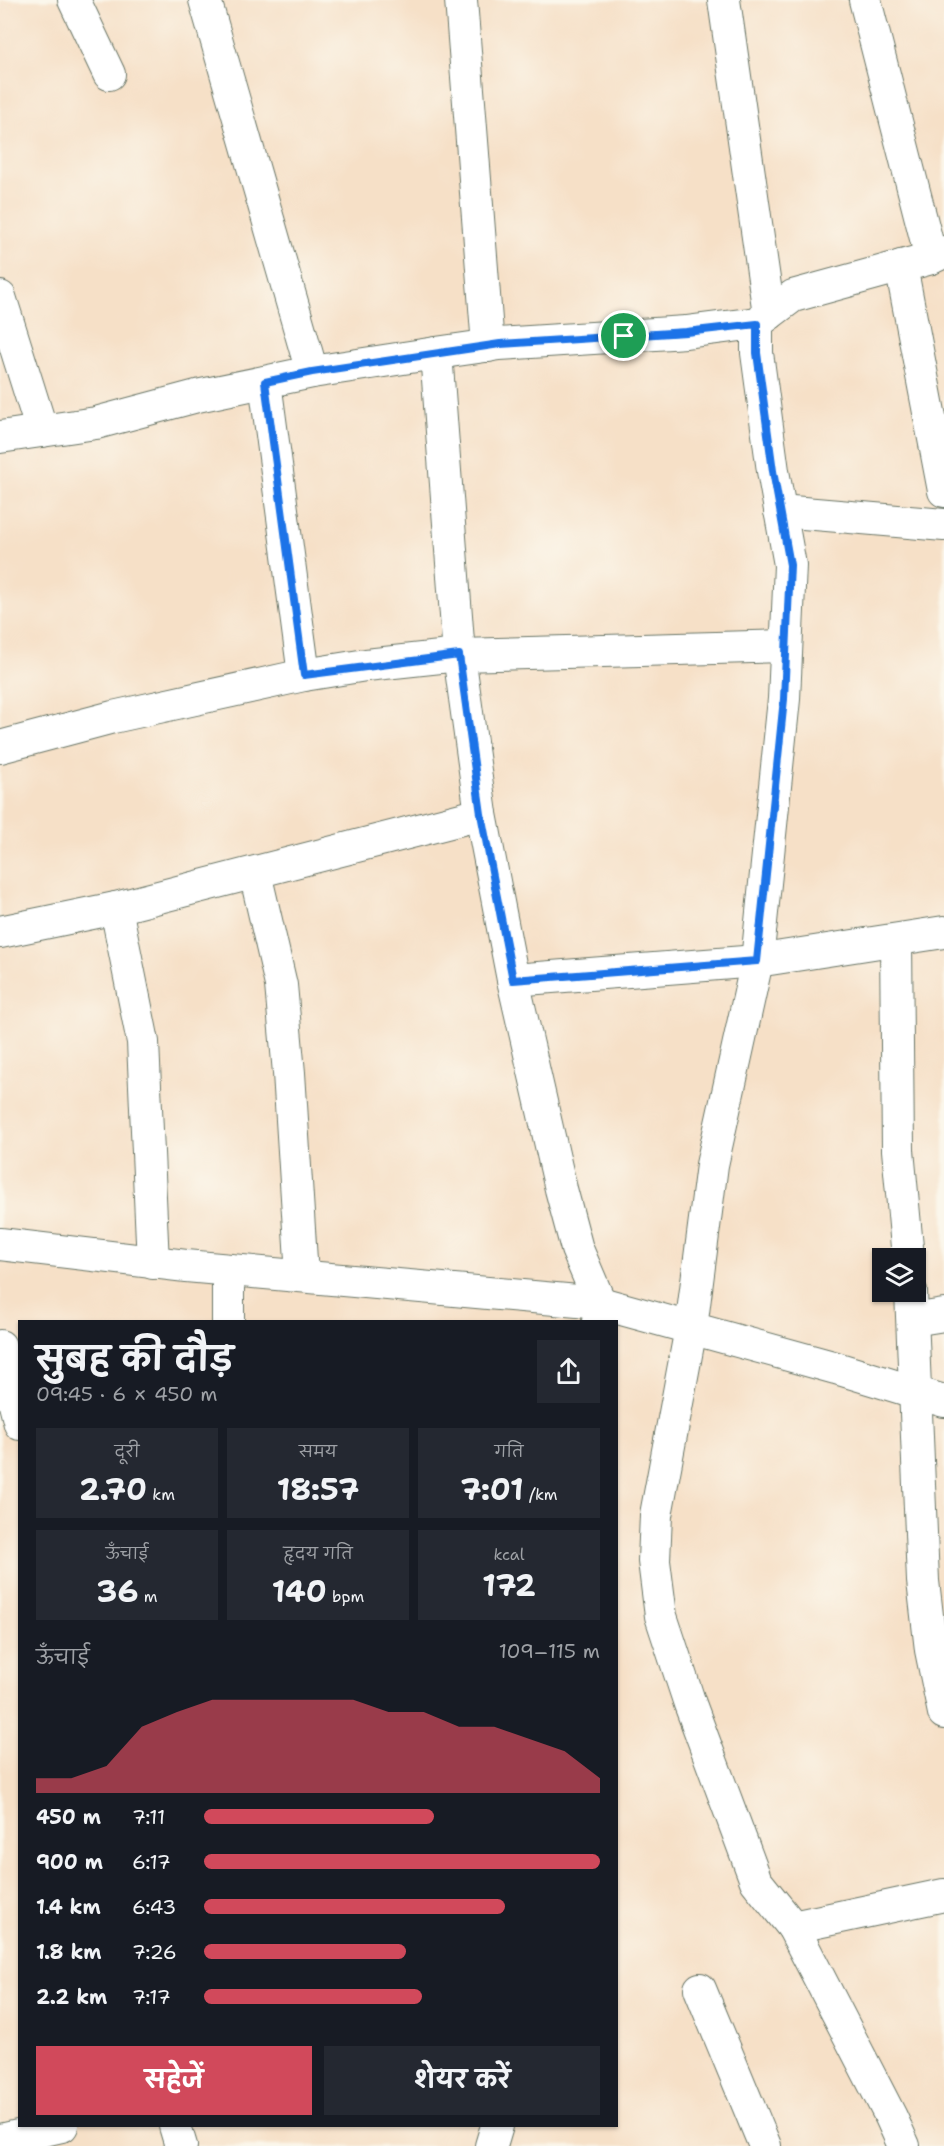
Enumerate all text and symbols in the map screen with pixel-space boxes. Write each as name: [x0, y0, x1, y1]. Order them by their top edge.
pin: [598, 310, 649, 361]
icon: arrive: [607, 319, 640, 352]
map controls: [872, 1248, 926, 1302]
button: layers: [872, 1248, 926, 1302]
text: सुबह की दौड़: [36, 1336, 233, 1381]
button: share: [537, 1340, 600, 1403]
text: 09:45 · 6 × 450 m: [36, 1381, 217, 1407]
text: दूरी: [114, 1441, 140, 1462]
text: समय: [299, 1441, 337, 1462]
text: गति: [494, 1441, 524, 1462]
text: 2.70: [79, 1469, 147, 1510]
text: 18:57: [277, 1469, 359, 1510]
text: 7:01: [460, 1469, 524, 1510]
text: km: [147, 1484, 175, 1505]
text: /km: [524, 1484, 558, 1505]
text: ऊँचाई: [106, 1543, 148, 1564]
text: हृदय गति: [283, 1543, 353, 1564]
text: kcal: [493, 1544, 525, 1565]
text: 172: [482, 1565, 536, 1606]
text: 36: [96, 1571, 138, 1612]
text: 140: [272, 1571, 327, 1612]
text: m: [138, 1586, 158, 1607]
text: bpm: [327, 1586, 364, 1607]
text: 109–115 m: [499, 1638, 600, 1664]
text: ऊँचाई: [36, 1644, 90, 1670]
text: 450 m: [36, 1804, 101, 1830]
text: 7:11: [132, 1804, 165, 1830]
text: 900 m: [36, 1849, 103, 1875]
text: 6:17: [132, 1849, 171, 1875]
text: 1.4 km: [36, 1894, 101, 1920]
text: 6:43: [132, 1894, 176, 1920]
text: 1.8 km: [36, 1939, 102, 1965]
text: 7:26: [132, 1939, 177, 1965]
text: 2.2 km: [36, 1984, 107, 2010]
text: 7:17: [132, 1984, 171, 2010]
button: सहेजें: [36, 2046, 312, 2115]
button: शेयर करें: [324, 2046, 600, 2115]

